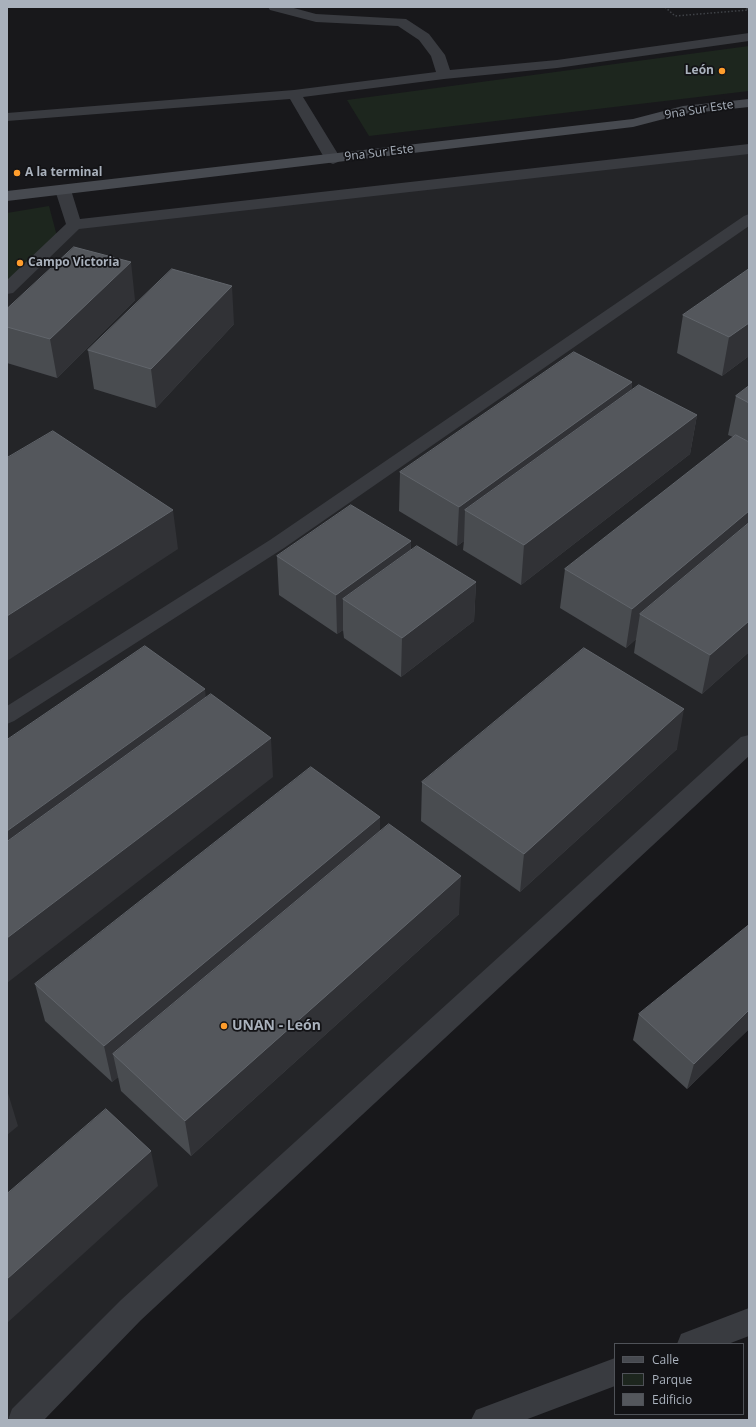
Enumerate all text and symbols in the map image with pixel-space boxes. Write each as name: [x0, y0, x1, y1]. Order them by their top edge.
place label: León: [685, 64, 714, 78]
marker: León: [717, 66, 727, 76]
street label: 9na Sur Este: [664, 97, 734, 123]
street label: 9na Sur Este: [344, 142, 414, 164]
place label: A la terminal: [25, 166, 102, 180]
marker: A la terminal: [12, 168, 22, 178]
place label: Campo Victoria: [28, 256, 119, 270]
marker: Campo Victoria: [15, 258, 25, 268]
place label: UNAN - León: [232, 1018, 321, 1034]
marker: UNAN - León: [219, 1021, 229, 1031]
legend: [614, 1343, 744, 1415]
text: Calle: [652, 1351, 679, 1368]
text: Parque: [652, 1371, 692, 1388]
text: Edificio: [652, 1391, 692, 1408]

